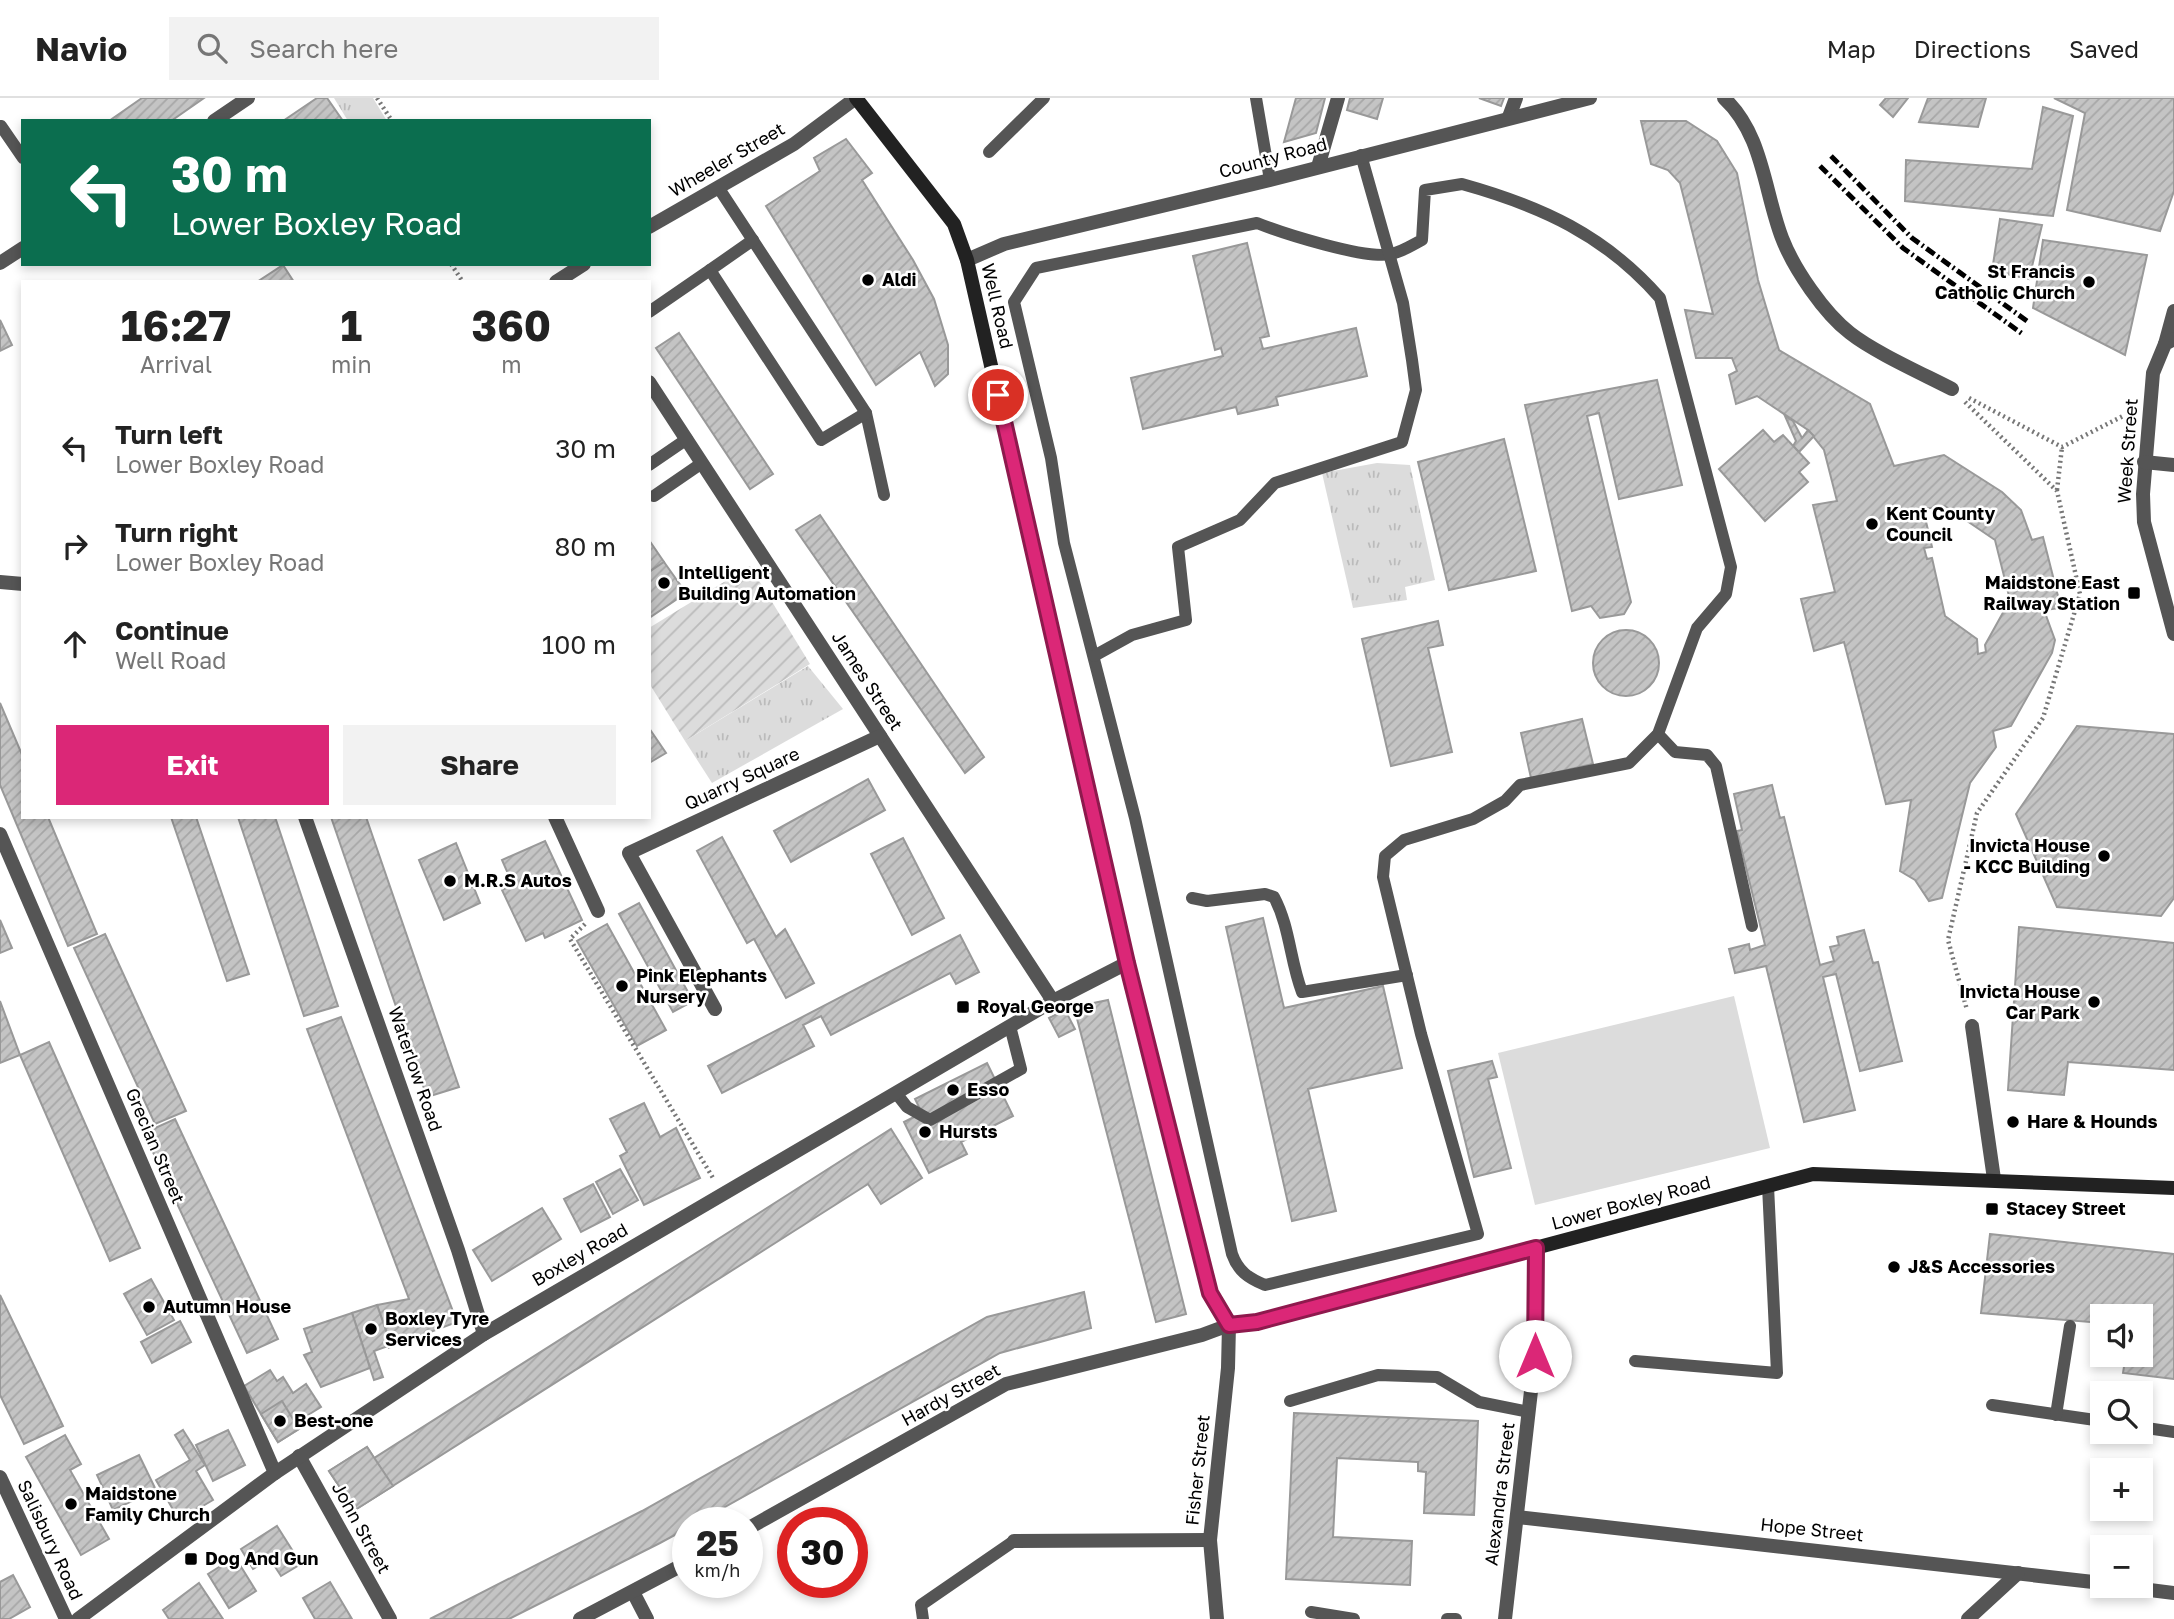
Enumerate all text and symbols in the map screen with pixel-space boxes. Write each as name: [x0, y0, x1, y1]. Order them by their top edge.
search box: [169, 17, 659, 80]
text: Navio: [35, 29, 127, 68]
icon: search: [193, 29, 231, 67]
text: Search here: [249, 33, 398, 64]
text: Map: [1827, 34, 1876, 63]
text: Directions: [1914, 34, 2031, 63]
text: Saved: [2069, 34, 2139, 63]
street label: Wheeler Street: [665, 117, 788, 201]
street label: County Road: [1216, 132, 1329, 182]
text: 30 m: [171, 144, 288, 203]
icon: left: [56, 147, 147, 238]
text: Lower Boxley Road: [171, 204, 462, 242]
place label: St Francis Catholic Church: [1935, 260, 2075, 303]
street label: Well Road: [977, 261, 1018, 351]
place label: Aldi: [882, 268, 917, 290]
marker: Aldi: [860, 272, 876, 288]
marker: St Francis Catholic Church: [2081, 274, 2097, 290]
text: 16:27: [121, 300, 231, 350]
text: 1: [341, 300, 362, 350]
text: 360: [472, 300, 551, 350]
text: Arrival: [140, 350, 212, 378]
text: min: [331, 350, 372, 378]
text: m: [501, 350, 521, 378]
pin: [968, 365, 1028, 425]
icon: arrive: [979, 376, 1017, 414]
street label: Week Street: [2112, 398, 2142, 504]
text: Turn left: [115, 419, 223, 450]
icon: left: [56, 429, 94, 467]
text: 30 m: [555, 433, 616, 464]
text: Lower Boxley Road: [115, 450, 324, 478]
place label: Kent County Council: [1886, 502, 1995, 545]
marker: Kent County Council: [1864, 516, 1880, 532]
text: Turn right: [115, 517, 238, 548]
icon: right: [56, 527, 94, 565]
text: 80 m: [555, 531, 616, 562]
text: Lower Boxley Road: [115, 548, 324, 576]
place label: Intelligent Building Automation: [678, 561, 856, 604]
place label: Maidstone East Railway Station: [1983, 571, 2120, 614]
marker: Intelligent Building Automation: [656, 575, 672, 591]
marker: Maidstone East Railway Station: [2126, 585, 2142, 601]
text: Continue: [115, 615, 229, 646]
icon: ahead: [56, 625, 94, 663]
street label: James Street: [828, 627, 908, 734]
text: 100 m: [542, 629, 616, 660]
text: Well Road: [115, 646, 226, 674]
button: Exit: [56, 725, 329, 805]
button: Share: [343, 725, 616, 805]
street label: Quarry Square: [681, 742, 803, 814]
place label: Invicta House - KCC Building: [1964, 834, 2090, 877]
marker: Invicta House - KCC Building: [2096, 848, 2112, 864]
place label: M.R.S Autos: [464, 869, 572, 891]
marker: M.R.S Autos: [442, 873, 458, 889]
place label: Pink Elephants Nursery: [636, 964, 767, 1007]
marker: Pink Elephants Nursery: [614, 978, 630, 994]
place label: Invicta House Car Park: [1959, 980, 2081, 1023]
marker: Invicta House Car Park: [2086, 994, 2102, 1010]
place label: Royal George: [977, 995, 1094, 1017]
marker: Royal George: [955, 999, 971, 1015]
street label: Waterlow Road: [384, 1003, 448, 1134]
place label: Esso: [967, 1078, 1009, 1100]
marker: Esso: [945, 1082, 961, 1098]
street label: Grecian Street: [122, 1084, 190, 1207]
place label: Hare & Hounds: [2027, 1110, 2158, 1132]
marker: Hare & Hounds: [2005, 1114, 2021, 1130]
place label: Hursts: [939, 1120, 998, 1142]
marker: Hursts: [917, 1124, 933, 1140]
street label: Lower Boxley Road: [1549, 1170, 1713, 1234]
place label: Stacey Street: [2006, 1197, 2126, 1219]
marker: Stacey Street: [1984, 1201, 2000, 1217]
street label: Boxley Road: [528, 1218, 631, 1290]
place label: J&S Accessories: [1908, 1255, 2055, 1277]
marker: J&S Accessories: [1886, 1259, 1902, 1275]
place label: Autumn House: [163, 1295, 292, 1317]
marker: Autumn House: [141, 1299, 157, 1315]
map controls: [2090, 1304, 2153, 1598]
button: sound: [2090, 1304, 2153, 1367]
place label: Boxley Tyre Services: [385, 1307, 490, 1350]
position arrow: [1498, 1319, 1572, 1393]
marker: Boxley Tyre Services: [363, 1321, 379, 1337]
street label: Hardy Street: [897, 1358, 1004, 1430]
button: search: [2090, 1381, 2153, 1444]
place label: Best-one: [294, 1409, 374, 1431]
marker: Best-one: [272, 1413, 288, 1429]
street label: Fisher Street: [1180, 1413, 1214, 1526]
street label: Alexandra Street: [1479, 1421, 1519, 1567]
button: +: [2090, 1458, 2153, 1521]
street label: Salisbury Road: [13, 1476, 88, 1603]
street label: John Street: [328, 1478, 396, 1577]
place label: Maidstone Family Church: [85, 1482, 210, 1525]
marker: Maidstone Family Church: [63, 1496, 79, 1512]
speed limit sign: 30: [777, 1507, 868, 1598]
street label: Hope Street: [1759, 1513, 1865, 1545]
text: 25: [696, 1522, 739, 1564]
button: −: [2090, 1535, 2153, 1598]
place label: Dog And Gun: [205, 1547, 318, 1569]
marker: Dog And Gun: [183, 1551, 199, 1567]
text: km/h: [695, 1559, 740, 1581]

